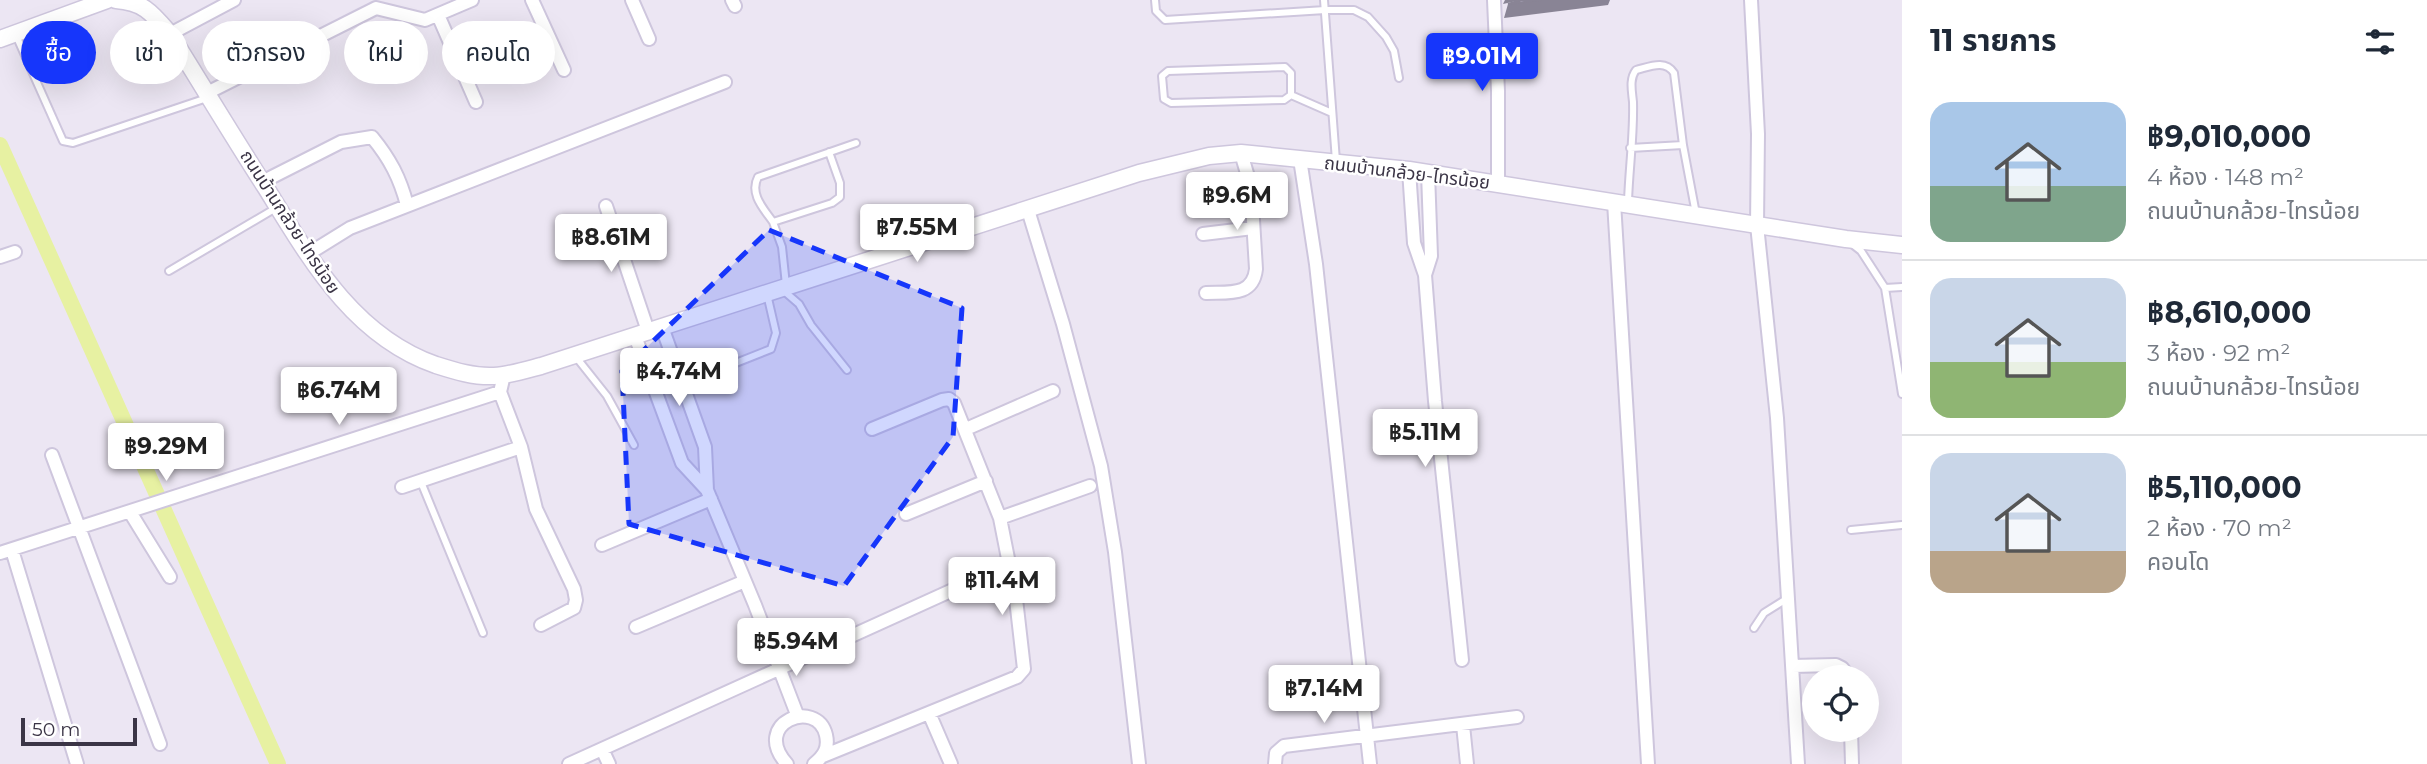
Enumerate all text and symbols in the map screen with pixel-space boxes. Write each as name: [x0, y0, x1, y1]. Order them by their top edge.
chip: ซื้อ: [21, 21, 96, 84]
chip: เช่า: [110, 21, 188, 84]
chip: ตัวกรอง: [202, 21, 330, 84]
chip: ใหม่: [344, 21, 428, 84]
chip: คอนโด: [442, 21, 555, 84]
text: 11 รายการ: [1930, 22, 2057, 59]
icon: filters: [2361, 23, 2399, 61]
pin: ฿9.01M: [1425, 34, 1539, 93]
text: ฿9.01M: [1442, 42, 1522, 70]
text: ฿9,010,000: [2147, 118, 2311, 155]
icon: home: [1986, 130, 2070, 214]
street label: ถนนบ้านกล้วย-ไทรน้อย: [235, 146, 345, 298]
street label: ถนนบ้านกล้วย-ไทรน้อย: [1323, 152, 1491, 194]
text: 4 ห้อง · 148 m²: [2147, 163, 2304, 191]
pin: ฿9.6M: [1188, 173, 1286, 232]
text: ฿9.6M: [1202, 181, 1272, 209]
text: ถนนบ้านกล้วย-ไทรน้อย: [2147, 197, 2360, 225]
pin: ฿7.55M: [860, 204, 974, 264]
text: ฿7.55M: [876, 213, 958, 241]
pin: ฿8.61M: [554, 215, 668, 274]
text: ฿8.61M: [571, 223, 651, 251]
text: ฿8,610,000: [2147, 294, 2311, 331]
icon: home: [1986, 306, 2070, 390]
text: 3 ห้อง · 92 m²: [2147, 339, 2290, 367]
pin: ฿4.74M: [622, 348, 736, 408]
text: ฿4.74M: [636, 357, 722, 385]
pin: ฿6.74M: [282, 368, 396, 427]
text: ถนนบ้านกล้วย-ไทรน้อย: [2147, 373, 2360, 401]
text: ฿6.74M: [297, 376, 381, 404]
pin: ฿5.11M: [1368, 410, 1482, 469]
text: ฿5.11M: [1389, 418, 1461, 446]
pin: ฿9.29M: [109, 424, 223, 483]
text: ฿9.29M: [124, 432, 208, 460]
text: ฿5,110,000: [2147, 469, 2302, 506]
icon: home: [1986, 481, 2070, 565]
text: 2 ห้อง · 70 m²: [2147, 514, 2292, 542]
text: คอนโด: [2147, 548, 2209, 576]
pin: ฿11.4M: [945, 558, 1059, 617]
text: ฿11.4M: [964, 566, 1040, 594]
pin: ฿5.94M: [739, 618, 853, 678]
text: ฿5.94M: [753, 627, 839, 655]
map controls: [1802, 665, 1879, 742]
button: locate: [1802, 665, 1879, 742]
pin: ฿7.14M: [1267, 666, 1381, 725]
text: ฿7.14M: [1285, 674, 1363, 702]
scale bar: [21, 715, 136, 747]
text: 50 m: [32, 718, 80, 741]

